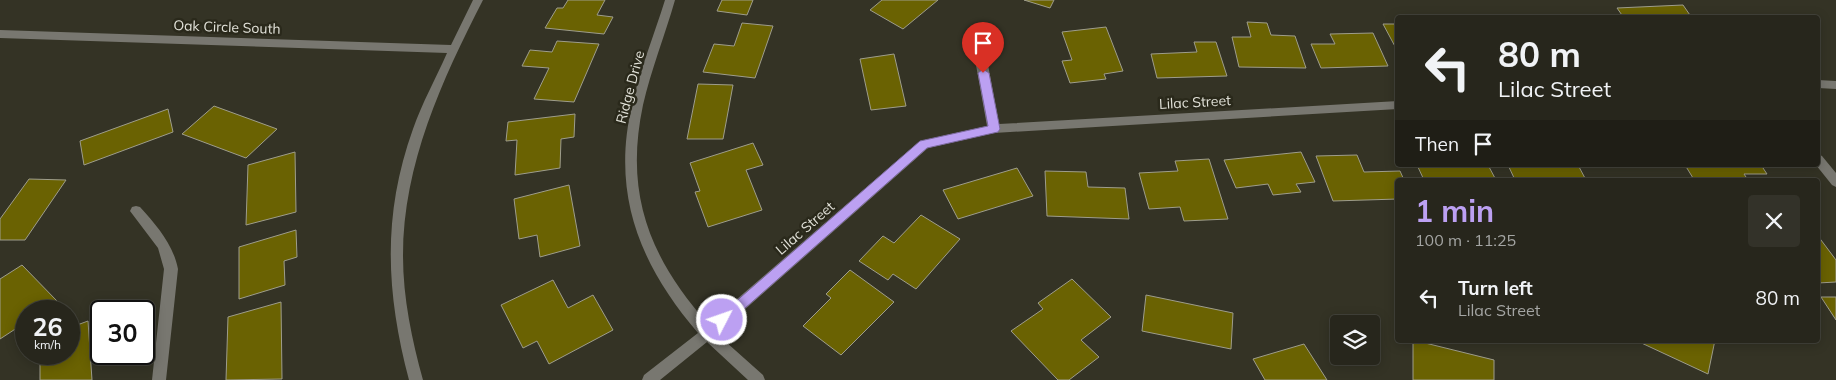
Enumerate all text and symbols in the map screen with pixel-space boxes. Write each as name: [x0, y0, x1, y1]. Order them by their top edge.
street label: Oak Circle South: [173, 16, 281, 38]
pin: [962, 22, 1004, 73]
icon: arrive: [969, 29, 997, 57]
text: 80 m: [1498, 32, 1581, 76]
icon: left: [1415, 35, 1480, 100]
street label: Ridge Drive: [612, 48, 648, 126]
text: Lilac Street: [1498, 75, 1611, 103]
street label: Lilac Street: [1159, 91, 1232, 113]
icon: arrive: [1469, 130, 1497, 158]
text: Then: [1415, 132, 1459, 156]
text: 1 min: [1415, 192, 1494, 230]
button: close: [1748, 195, 1800, 247]
street label: Lilac Street: [772, 198, 838, 258]
text: 100 m · 11:25: [1415, 230, 1516, 250]
text: Turn left: [1458, 276, 1533, 300]
icon: left: [1415, 284, 1443, 312]
text: 80 m: [1756, 286, 1800, 310]
position arrow: [695, 293, 747, 345]
speed limit sign: 30: [90, 300, 155, 365]
text: Lilac Street: [1458, 300, 1540, 320]
text: 26: [32, 311, 63, 342]
map controls: [1330, 315, 1380, 365]
button: layers: [1330, 315, 1380, 365]
text: km/h: [34, 337, 61, 352]

